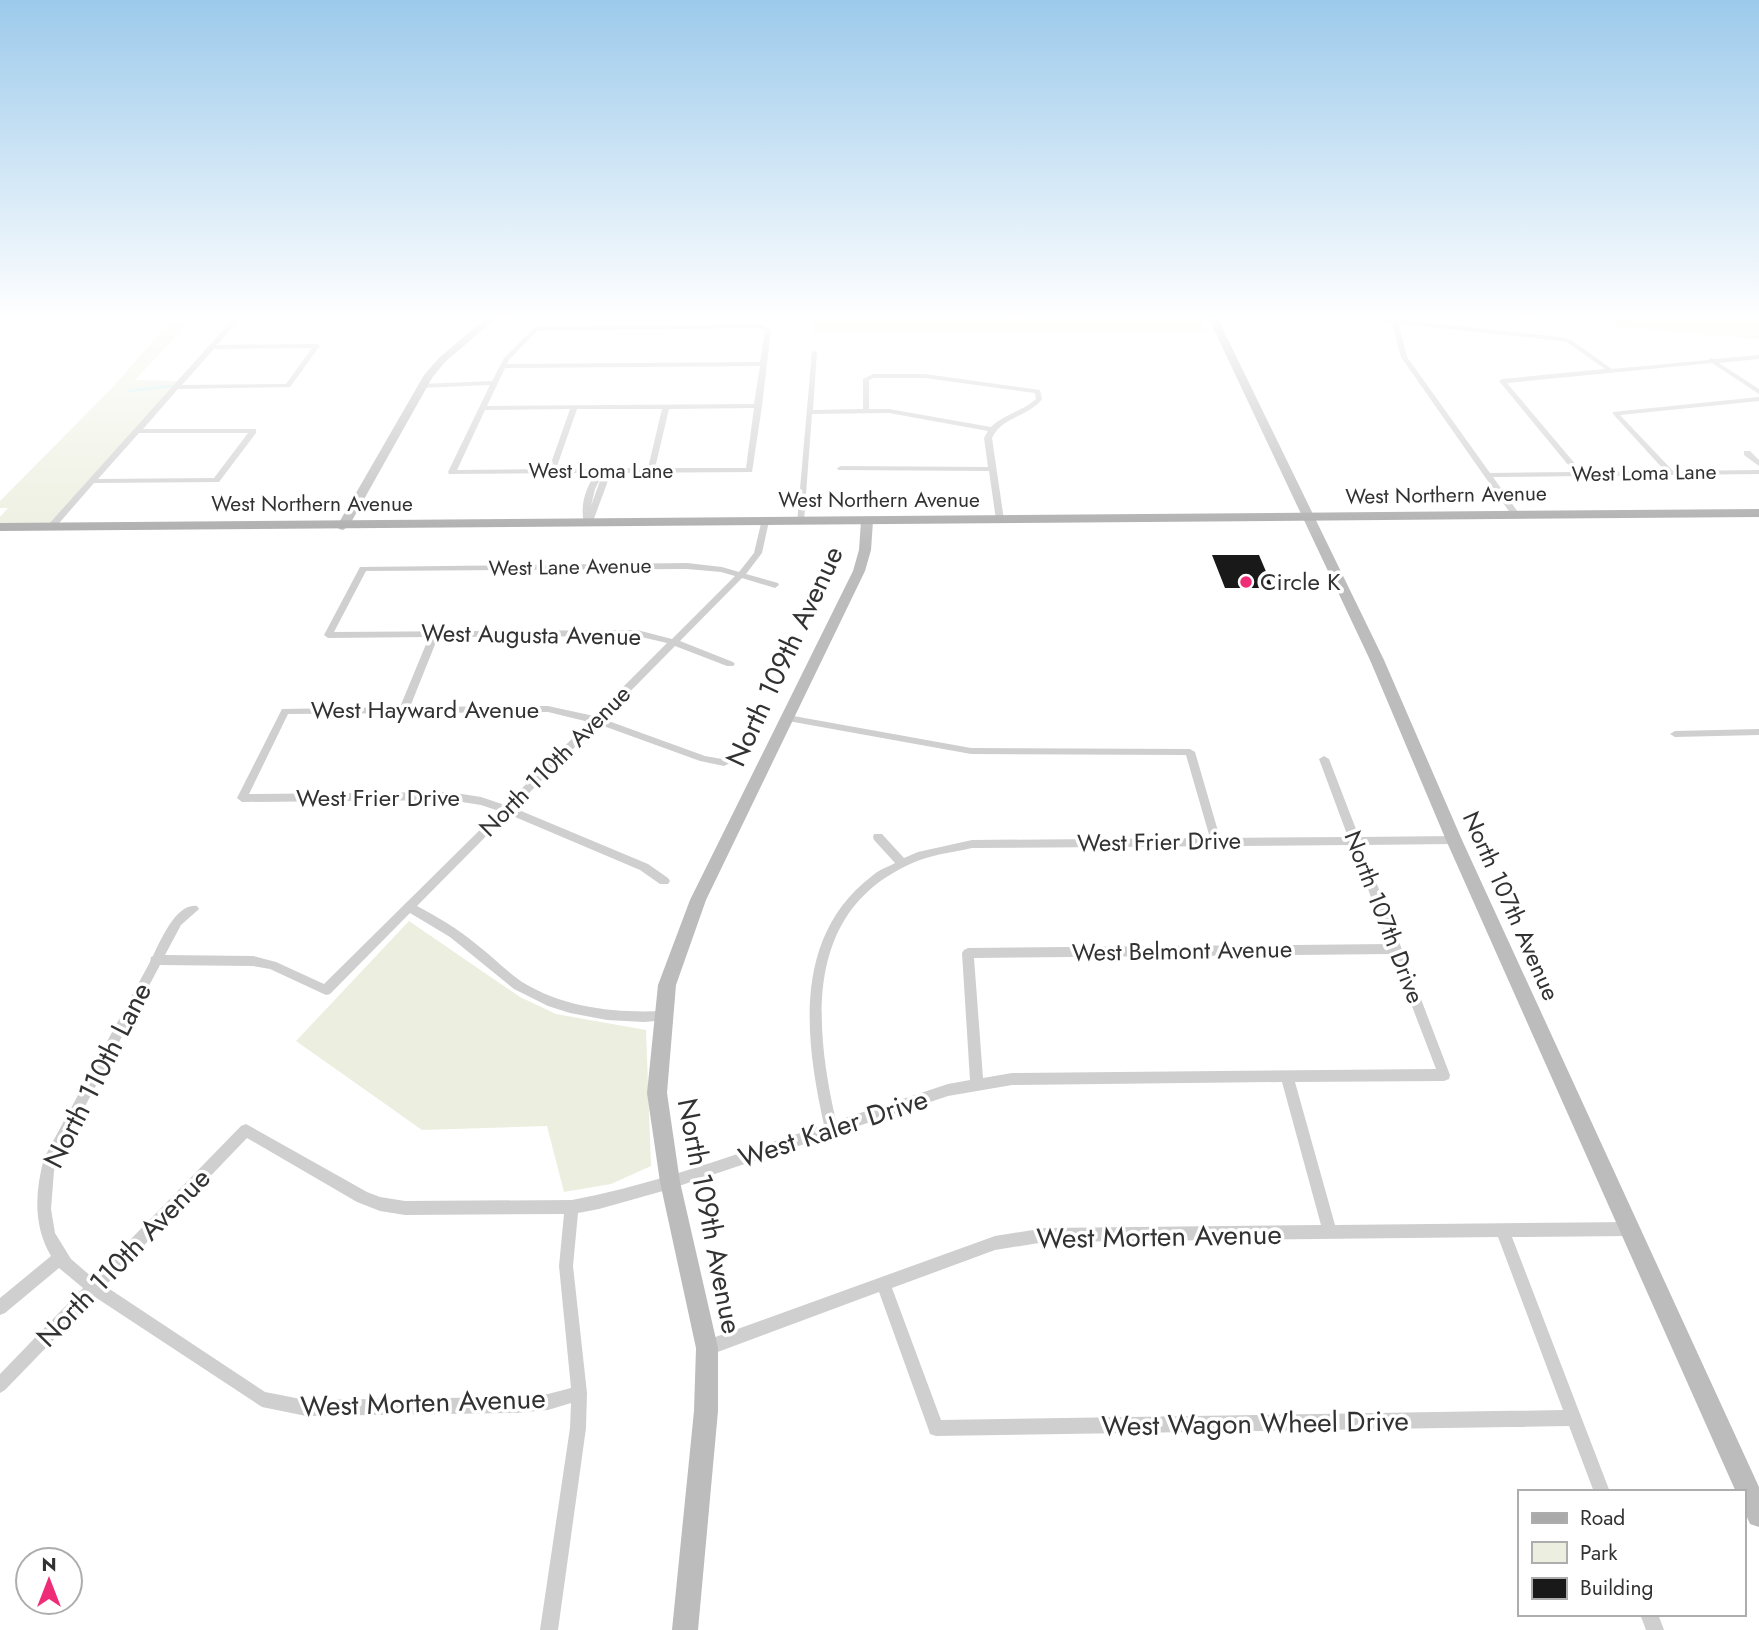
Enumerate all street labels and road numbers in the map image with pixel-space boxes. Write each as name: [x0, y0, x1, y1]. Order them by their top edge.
street label: West Loma Lane: [529, 456, 674, 486]
street label: West Loma Lane: [1571, 457, 1717, 489]
street label: West Northern Avenue: [1345, 478, 1547, 512]
street label: West Northern Avenue: [778, 485, 980, 515]
street label: West Northern Avenue: [211, 489, 413, 519]
street label: North 109th Avenue: [715, 539, 854, 773]
street label: West Lane Avenue: [488, 551, 652, 583]
street label: West Augusta Avenue: [421, 615, 641, 654]
street label: North 110th Avenue: [471, 677, 638, 844]
street label: West Hayward Avenue: [311, 692, 539, 727]
street label: West Frier Drive: [296, 780, 460, 815]
street label: North 107th Avenue: [1454, 806, 1569, 1006]
street label: West Frier Drive: [1077, 823, 1241, 860]
street label: North 107th Drive: [1335, 825, 1433, 1008]
street label: West Belmont Avenue: [1072, 931, 1292, 970]
street label: North 110th Lane: [33, 975, 162, 1175]
street label: West Kaler Drive: [733, 1079, 933, 1178]
street label: North 109th Avenue: [667, 1095, 752, 1337]
street label: North 110th Avenue: [27, 1158, 220, 1356]
street label: West Morten Avenue: [1036, 1214, 1282, 1259]
street label: West Morten Avenue: [300, 1378, 546, 1427]
street label: West Wagon Wheel Drive: [1101, 1400, 1409, 1447]

